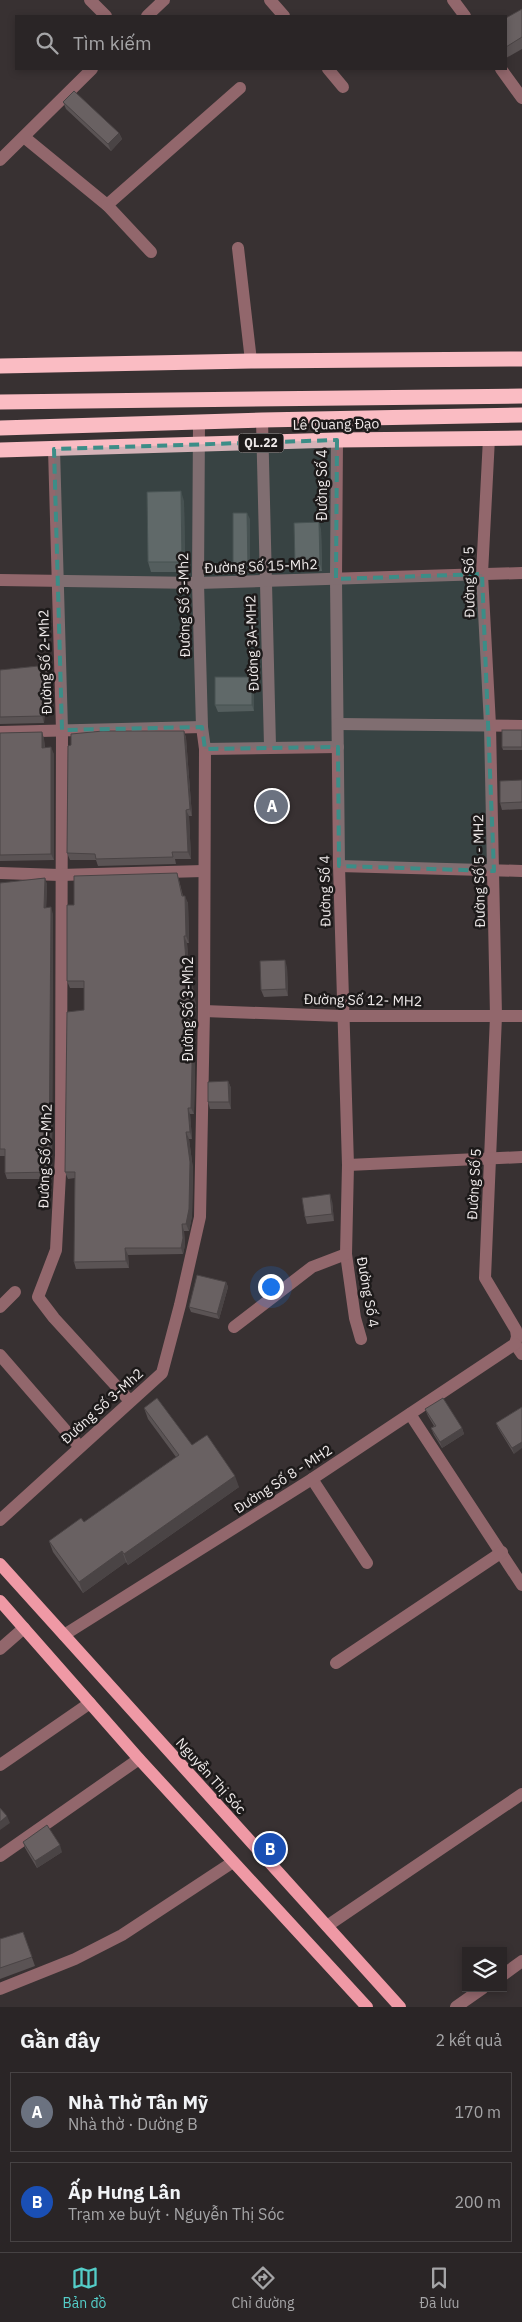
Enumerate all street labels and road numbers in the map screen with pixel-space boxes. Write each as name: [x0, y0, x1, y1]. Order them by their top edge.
street label: Lê Quang Đạo: [293, 414, 380, 434]
road number: QL.22: [238, 433, 284, 452]
street label: Đường Số 4: [313, 449, 331, 521]
street label: Đường Số 5: [459, 546, 479, 618]
street label: Đường Số 3-Mh2: [174, 552, 194, 658]
street label: Đường Số 15-Mh2: [204, 555, 318, 577]
street label: Đường 3A-MH2: [241, 595, 263, 691]
street label: Đường Số 2-Mh2: [34, 609, 56, 715]
street label: Đường Số 5 - MH2: [469, 814, 489, 928]
street label: Đường Số 4: [315, 855, 335, 927]
street label: Đường Số 3-Mh2: [179, 957, 197, 1061]
street label: Đường Số 12- MH2: [304, 990, 422, 1010]
street label: Đường Số 9-Mh2: [34, 1103, 56, 1209]
street label: Đường Số 5: [463, 1148, 485, 1220]
street label: Đường Số 4: [353, 1255, 383, 1329]
street label: Đường Số 3-Mh2: [57, 1364, 147, 1448]
street label: Đường Số 8 - MH2: [231, 1441, 335, 1517]
street label: Nguyễn Thị Sóc: [172, 1734, 250, 1818]

